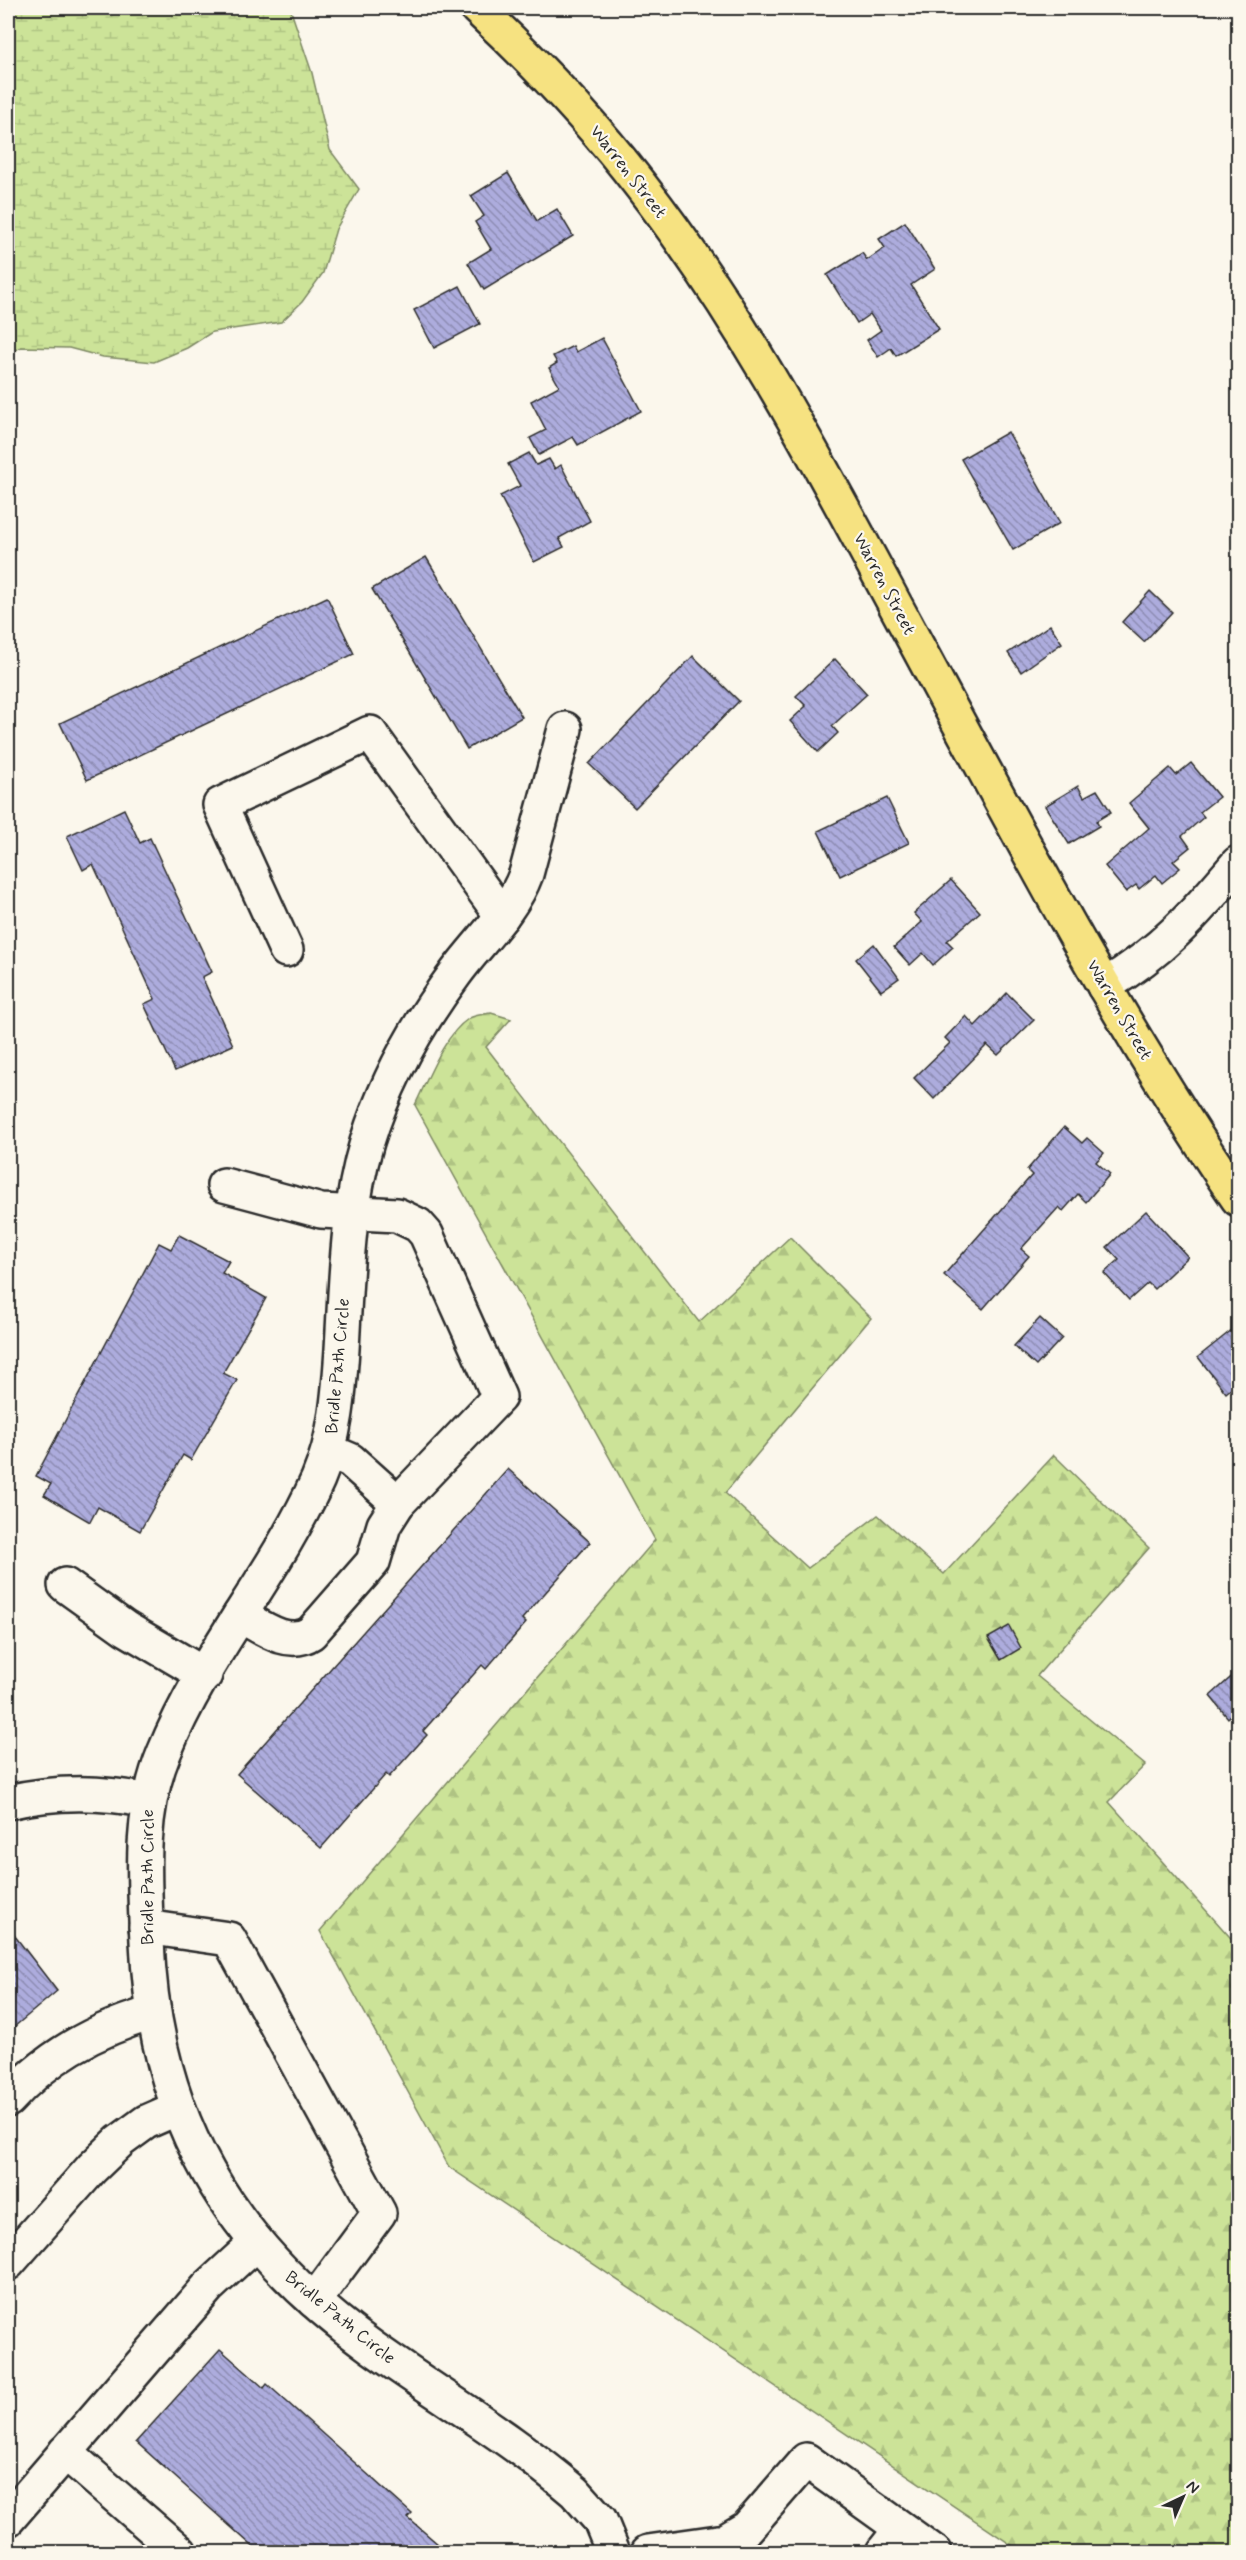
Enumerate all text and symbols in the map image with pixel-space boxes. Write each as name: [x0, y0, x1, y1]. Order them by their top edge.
street label: Warren Street: [584, 120, 672, 224]
street label: Warren Street: [847, 529, 921, 639]
street label: Warren Street: [1081, 955, 1158, 1065]
street label: Bridle Path Circle: [320, 1297, 356, 1435]
street label: Bridle Path Circle: [136, 1809, 160, 1945]
street label: Bridle Path Circle: [280, 2266, 400, 2370]
north arrow: [1153, 2467, 1213, 2527]
text: N: [1181, 2476, 1204, 2499]

